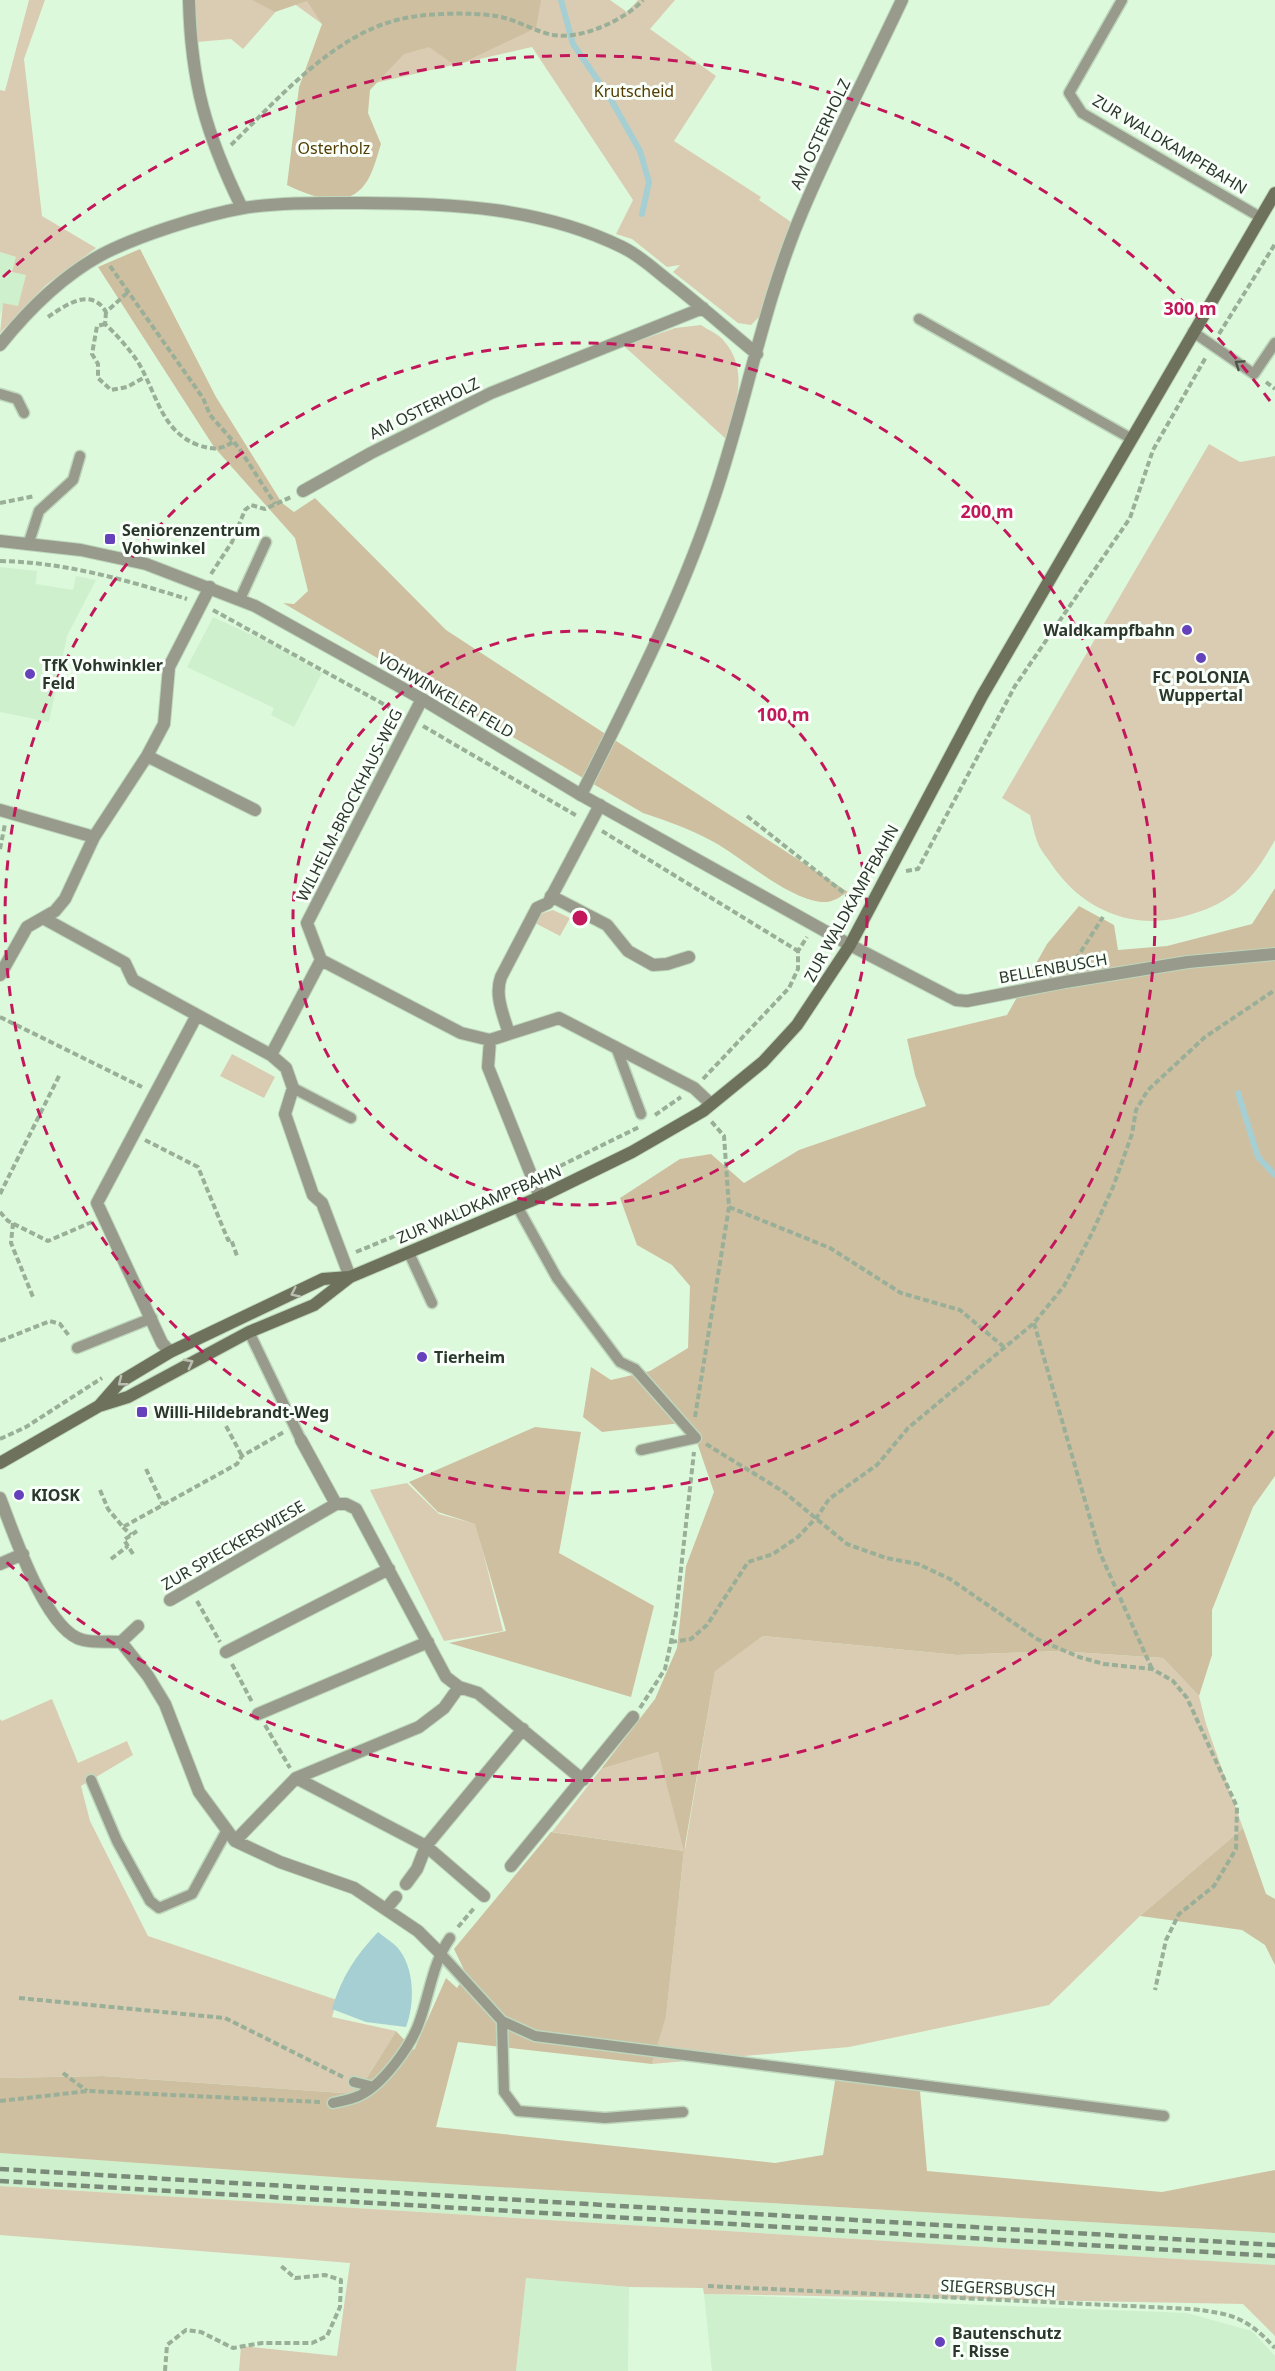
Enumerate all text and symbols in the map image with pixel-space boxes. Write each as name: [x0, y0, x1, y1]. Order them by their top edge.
street label: AM OSTERHOLZ: [785, 75, 855, 193]
park label: Krutscheid: [594, 80, 674, 102]
street label: ZUR WALDKAMPFBAHN: [1089, 89, 1251, 199]
park label: Osterholz: [298, 137, 370, 159]
text: 300 m: [1163, 296, 1217, 320]
one-way arrow: [1235, 360, 1246, 371]
street label: AM OSTERHOLZ: [365, 372, 483, 444]
text: 200 m: [960, 499, 1014, 523]
place label: Seniorenzentrum Vohwinkel: [122, 519, 260, 559]
marker: Seniorenzentrum Vohwinkel: [103, 532, 117, 546]
place label: Waldkampfbahn: [1043, 619, 1175, 641]
marker: Waldkampfbahn: [1180, 623, 1194, 637]
street label: VOHWINKELER FELD: [374, 647, 518, 743]
marker: FC POLONIA Wuppertal: [1194, 651, 1208, 665]
place label: TfK Vohwinkler Feld: [42, 654, 163, 694]
place label: FC POLONIA Wuppertal: [1152, 666, 1251, 706]
marker: TfK Vohwinkler Feld: [23, 667, 37, 681]
text: 100 m: [756, 702, 810, 726]
street label: WILHELM-BROCKHAUS-WEG: [291, 705, 407, 905]
street label: ZUR WALDKAMPFBAHN: [799, 820, 903, 986]
centre of rings: [570, 908, 590, 928]
street label: BELLENBUSCH: [997, 948, 1109, 988]
street label: ZUR WALDKAMPFBAHN: [393, 1159, 565, 1249]
one-way arrow: [290, 1285, 301, 1297]
place label: Tierheim: [434, 1346, 505, 1368]
marker: Tierheim: [415, 1350, 429, 1364]
one-way arrow: [183, 1359, 193, 1370]
one-way arrow: [118, 1375, 129, 1386]
place label: Willi-Hildebrandt-Weg: [154, 1401, 329, 1423]
marker: Willi-Hildebrandt-Weg: [135, 1405, 149, 1419]
place label: KIOSK: [31, 1484, 80, 1506]
marker: KIOSK: [12, 1488, 26, 1502]
street label: ZUR SPIECKERSWIESE: [157, 1495, 309, 1595]
street label: SIEGERSBUSCH: [940, 2274, 1056, 2302]
place label: Bautenschutz F. Risse: [952, 2322, 1062, 2362]
marker: Bautenschutz F. Risse: [933, 2335, 947, 2349]

